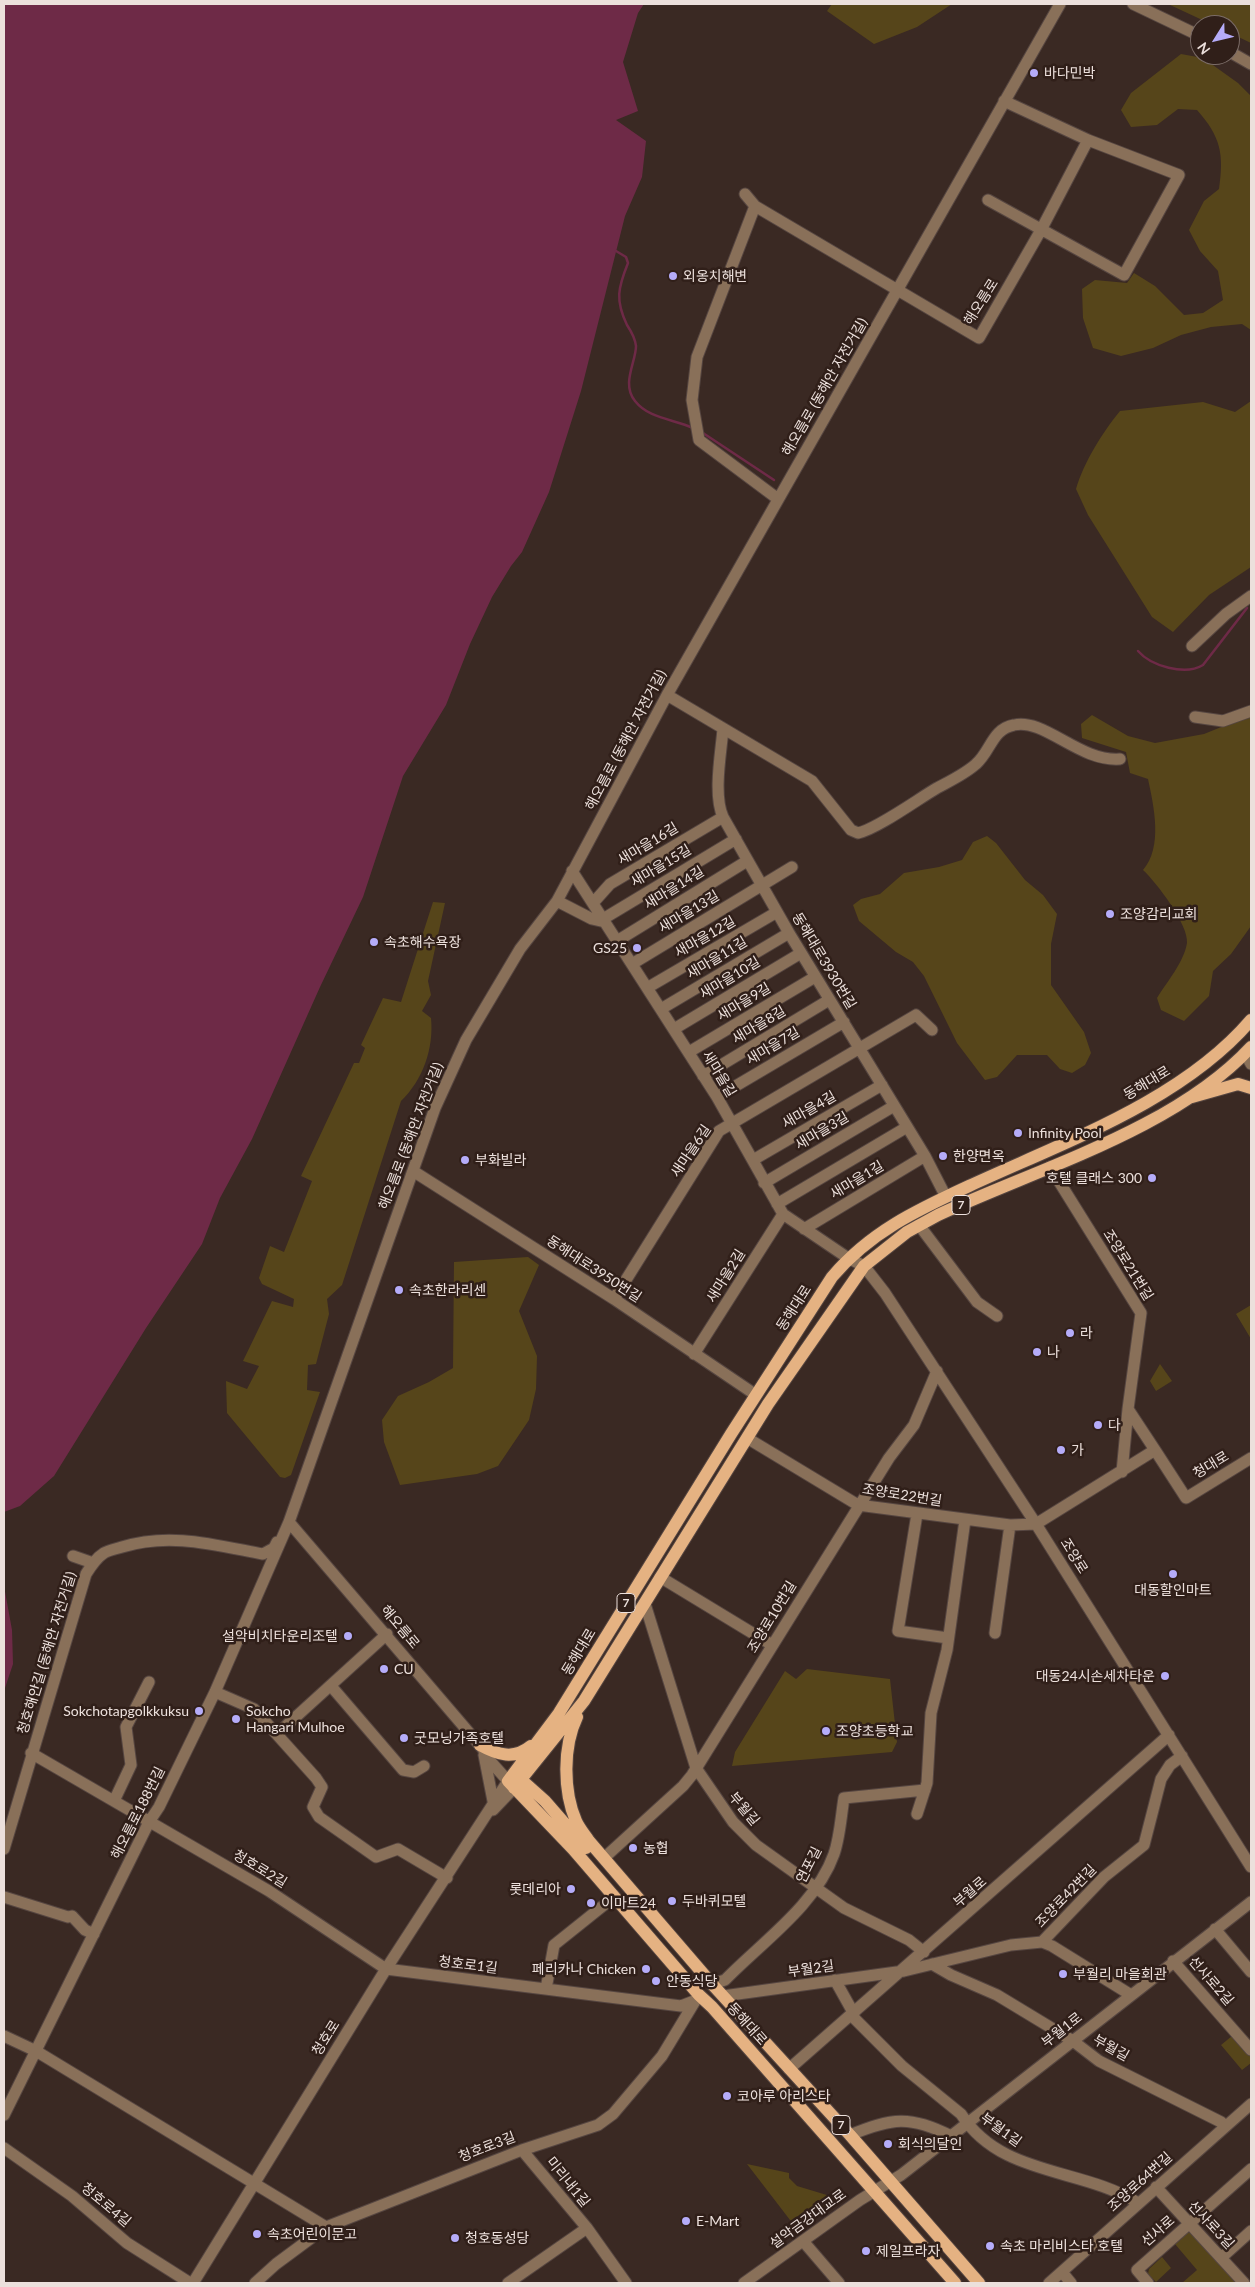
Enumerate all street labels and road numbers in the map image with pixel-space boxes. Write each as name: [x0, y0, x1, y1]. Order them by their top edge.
street label: 해오름로: [960, 276, 1002, 328]
street label: 해오름로 (동해안 자전거길): [779, 315, 871, 459]
street label: 해오름로 (동해안 자전거길): [582, 667, 670, 813]
street label: 새마을16길: [615, 819, 681, 869]
street label: 새마을15길: [628, 841, 694, 891]
street label: 새마을14길: [641, 863, 707, 913]
street label: 새마을13길: [656, 887, 722, 937]
street label: 동해대로3930번길: [789, 910, 859, 1012]
street label: 새마을12길: [671, 913, 739, 961]
street label: 새마을11길: [684, 933, 750, 983]
street label: 새마을10길: [697, 953, 763, 1003]
street label: 새마을9길: [714, 979, 774, 1025]
street label: 새마을8길: [729, 1002, 789, 1048]
street label: 새마을7길: [743, 1023, 803, 1069]
street label: 새마을길: [699, 1048, 739, 1100]
street label: 해오름로 (동해안 자전거길): [375, 1060, 447, 1212]
street label: 동해대로: [1121, 1063, 1173, 1103]
street label: 새마을4길: [779, 1088, 839, 1132]
street label: 새마을3길: [792, 1108, 852, 1154]
street label: 새마을6길: [667, 1122, 715, 1180]
street label: 새마을1길: [827, 1157, 887, 1203]
road number: 7: [952, 1196, 970, 1214]
street label: 조양로21번길: [1100, 1226, 1156, 1304]
street label: 동해대로3950번길: [543, 1232, 645, 1306]
street label: 새마을2길: [703, 1246, 749, 1306]
street label: 동해대로: [773, 1282, 815, 1334]
street label: 청대로: [1190, 1448, 1232, 1482]
street label: 조양로22번길: [861, 1480, 943, 1510]
street label: 조양로: [1057, 1535, 1091, 1577]
street label: 청호해안길 (동해안 자전거길): [14, 1570, 80, 1736]
street label: 조양로10번길: [744, 1578, 800, 1656]
road number: 7: [617, 1594, 635, 1612]
street label: 해오름로: [377, 1602, 423, 1652]
street label: 동해대로: [559, 1626, 599, 1678]
street label: 해오름로188번길: [107, 1764, 169, 1862]
street label: 부월길: [725, 1789, 763, 1829]
street label: 연포길: [793, 1844, 825, 1886]
street label: 청호로2길: [230, 1846, 290, 1892]
street label: 조양로42번길: [1032, 1861, 1100, 1931]
street label: 부월로: [950, 1873, 990, 1911]
street label: 청호로1길: [437, 1953, 499, 1977]
street label: 선사로2길: [1185, 1953, 1237, 2009]
street label: 부월2길: [787, 1957, 835, 1981]
street label: 동해대로: [724, 1999, 770, 2049]
street label: 부월1로: [1038, 2009, 1086, 2051]
street label: 청호로: [309, 2017, 343, 2059]
street label: 부월길: [1090, 2031, 1132, 2065]
street label: 부월1길: [977, 2109, 1025, 2151]
road number: 7: [832, 2116, 850, 2134]
street label: 청호로3길: [456, 2128, 518, 2166]
street label: 조양로64번길: [1104, 2149, 1176, 2215]
street label: 미리내1길: [543, 2154, 593, 2210]
street label: 청호로4길: [78, 2179, 134, 2231]
street label: 설악금강대교로: [767, 2186, 849, 2252]
street label: 선사로3길: [1185, 2197, 1237, 2253]
street label: 선사로: [1138, 2212, 1178, 2250]

